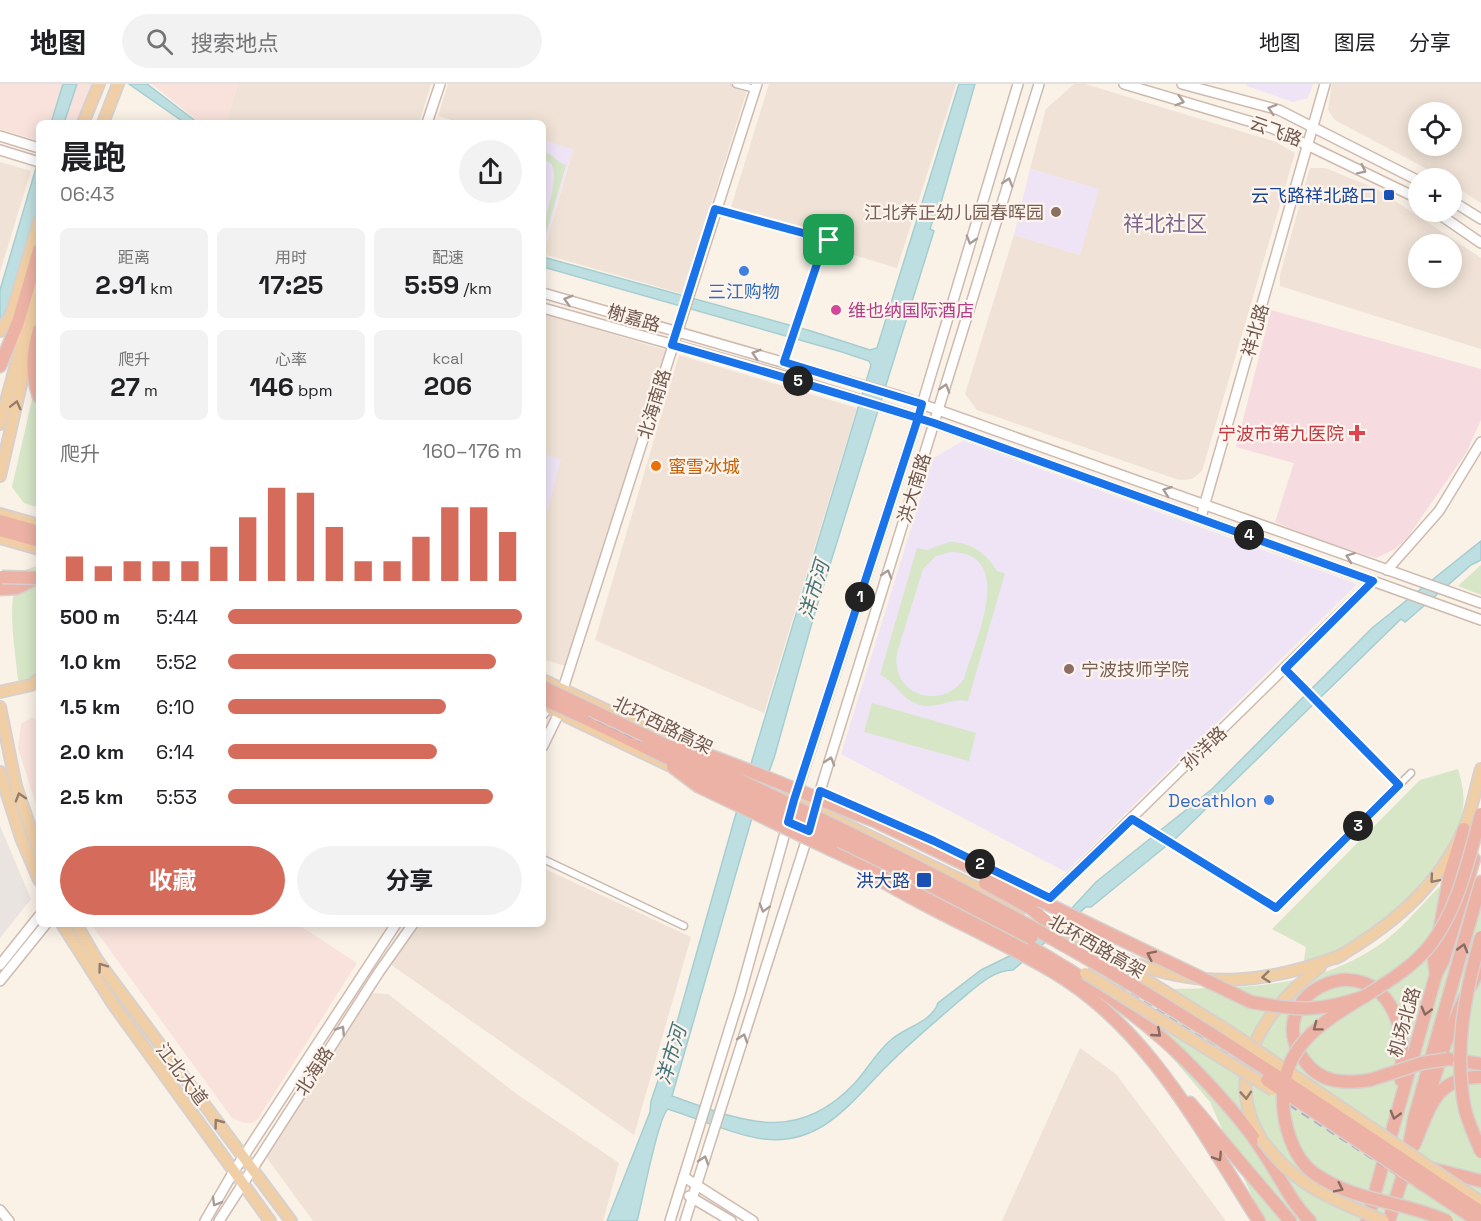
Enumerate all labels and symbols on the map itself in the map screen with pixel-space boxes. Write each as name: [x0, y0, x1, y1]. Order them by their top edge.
one-way arrow: [1174, 94, 1185, 106]
one-way arrow: [1267, 104, 1278, 116]
street label: 云飞路: [1247, 111, 1305, 151]
one-way arrow: [1356, 162, 1367, 174]
one-way arrow: [1001, 177, 1013, 188]
place label: 云飞路祥北路口: [1251, 184, 1377, 207]
marker: 云飞路祥北路口: [1382, 188, 1396, 202]
place label: 江北养正幼儿园春晖园: [864, 201, 1044, 224]
marker: 江北养正幼儿园春晖园: [1049, 205, 1063, 219]
district label: 祥北社区: [1123, 210, 1207, 237]
pin: [803, 214, 854, 265]
one-way arrow: [966, 235, 978, 245]
marker: 三江购物: [737, 264, 751, 278]
place label: 三江购物: [708, 280, 780, 303]
one-way arrow: [563, 294, 573, 307]
place label: 维也纳国际酒店: [848, 299, 974, 322]
street label: 榭嘉路: [605, 300, 663, 336]
street label: 祥北路: [1237, 301, 1273, 359]
marker: 维也纳国际酒店: [829, 303, 843, 317]
one-way arrow: [751, 349, 762, 361]
street label: 北海南路: [632, 366, 676, 442]
pin: 5: [783, 366, 813, 396]
one-way arrow: [937, 383, 950, 394]
one-way arrow: [8, 400, 21, 410]
place label: 宁波市第九医院: [1218, 422, 1344, 445]
marker: 宁波市第九医院: [1348, 424, 1366, 442]
street label: 洪大南路: [892, 450, 936, 526]
place label: 蜜雪冰城: [668, 455, 740, 478]
marker: 蜜雪冰城: [649, 459, 663, 473]
one-way arrow: [1162, 486, 1173, 498]
pin: 4: [1234, 520, 1264, 550]
one-way arrow: [1345, 551, 1356, 564]
water label: 洋市河: [793, 554, 836, 622]
one-way arrow: [880, 570, 892, 580]
pin: 1: [845, 582, 875, 612]
place label: 宁波技师学院: [1081, 658, 1189, 681]
marker: 宁波技师学院: [1062, 662, 1076, 676]
street label: 北环西路高架: [609, 691, 717, 759]
street label: 孙洋路: [1177, 721, 1231, 775]
one-way arrow: [823, 756, 835, 767]
place label: Decathlon: [1168, 789, 1257, 812]
one-way arrow: [15, 792, 27, 803]
marker: Decathlon: [1262, 793, 1276, 807]
pin: 3: [1343, 811, 1373, 841]
pin: 2: [965, 849, 995, 879]
place label: 洪大路: [856, 869, 910, 892]
marker: 洪大路: [915, 871, 933, 889]
one-way arrow: [1430, 872, 1441, 883]
one-way arrow: [759, 902, 771, 912]
street label: 北环西路高架: [1044, 909, 1150, 983]
one-way arrow: [1455, 943, 1468, 953]
one-way arrow: [1146, 951, 1157, 963]
one-way arrow: [99, 962, 110, 973]
one-way arrow: [1261, 970, 1270, 983]
street label: 机场北路: [1383, 984, 1425, 1060]
one-way arrow: [1421, 1005, 1433, 1016]
water label: 洋市河: [650, 1019, 693, 1087]
one-way arrow: [1313, 1020, 1324, 1031]
one-way arrow: [334, 1026, 345, 1037]
one-way arrow: [1150, 1026, 1161, 1037]
one-way arrow: [736, 1033, 748, 1044]
street label: 江北大道: [151, 1038, 213, 1110]
street label: 北海路: [290, 1042, 338, 1100]
one-way arrow: [1240, 1090, 1253, 1099]
one-way arrow: [1390, 1109, 1402, 1120]
one-way arrow: [215, 1119, 226, 1130]
one-way arrow: [1210, 1151, 1222, 1161]
one-way arrow: [697, 1155, 709, 1166]
one-way arrow: [1333, 1180, 1344, 1192]
one-way arrow: [212, 1196, 223, 1207]

